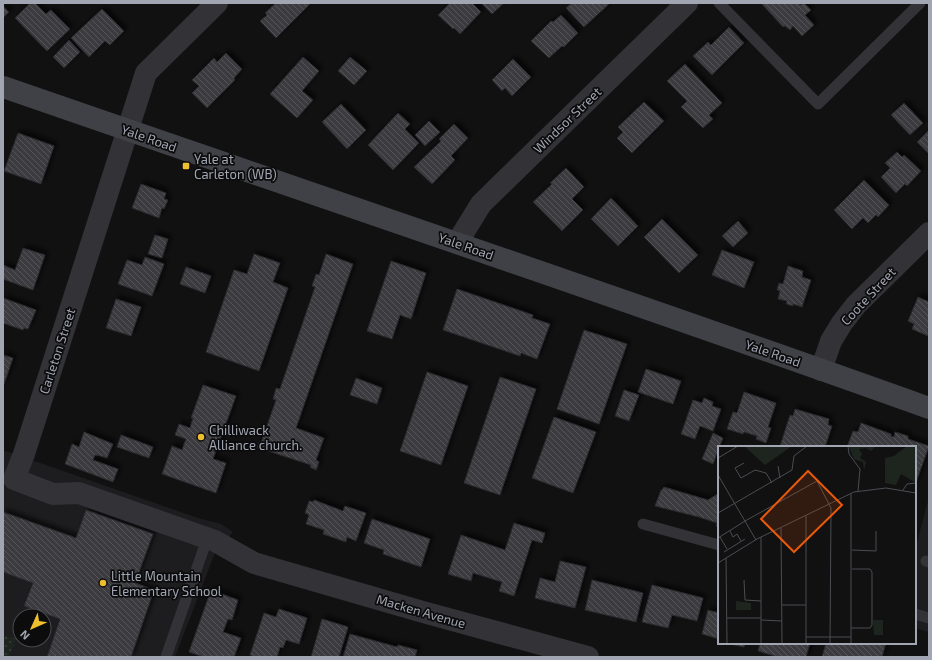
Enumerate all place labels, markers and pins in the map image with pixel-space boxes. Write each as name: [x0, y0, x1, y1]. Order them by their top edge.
place label: Yale at Carleton (WB): [194, 151, 277, 182]
marker: Yale at Carleton (WB): [181, 161, 191, 171]
place label: Chilliwack Alliance church.: [209, 422, 302, 453]
marker: Chilliwack Alliance church.: [196, 432, 206, 442]
place label: Little Mountain Elementary School: [111, 568, 222, 599]
marker: Little Mountain Elementary School: [98, 578, 108, 588]

